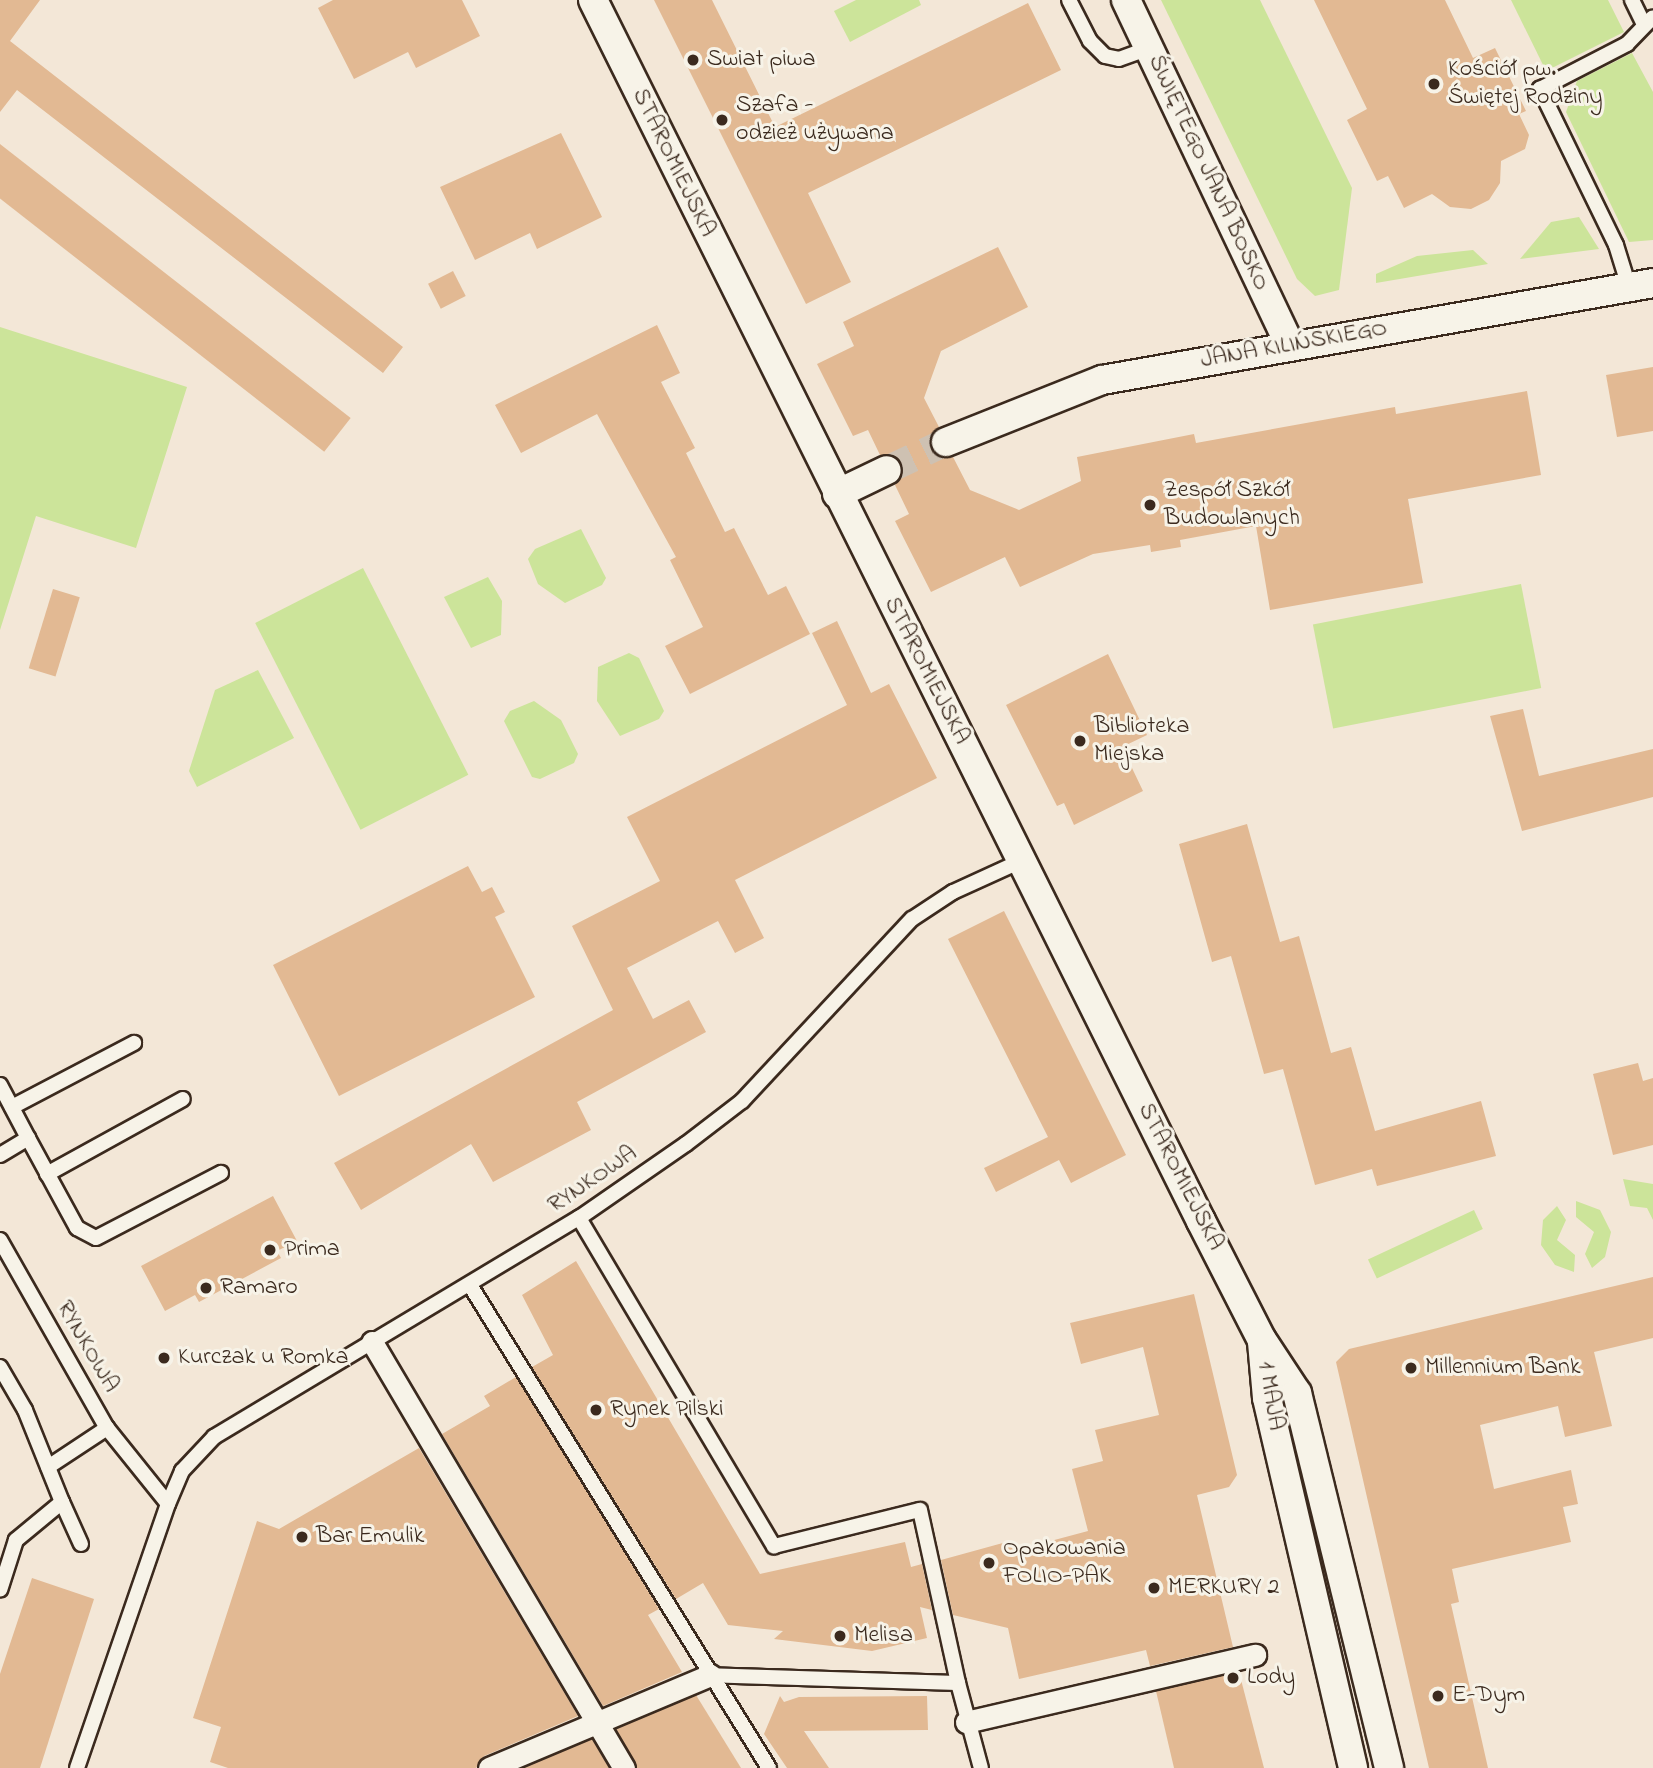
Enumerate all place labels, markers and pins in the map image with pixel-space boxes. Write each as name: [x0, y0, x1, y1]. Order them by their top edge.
place label: Swiat piwa: [707, 46, 816, 74]
marker: Swiat piwa: [685, 52, 701, 68]
place label: Kościół pw. Świętej Rodziny: [1448, 56, 1603, 112]
marker: Kościół pw. Świętej Rodziny: [1426, 76, 1442, 92]
place label: Szafa - odzież używana: [736, 92, 894, 148]
marker: Szafa - odzież używana: [714, 112, 730, 128]
place label: Zespół Szkół Budowlanych: [1164, 477, 1300, 533]
marker: Zespół Szkół Budowlanych: [1142, 497, 1158, 513]
place label: Biblioteka Miejska: [1094, 713, 1190, 769]
marker: Biblioteka Miejska: [1072, 733, 1088, 749]
place label: Prima: [284, 1236, 340, 1264]
marker: Prima: [262, 1242, 278, 1258]
place label: Ramaro: [220, 1274, 298, 1302]
marker: Ramaro: [198, 1280, 214, 1296]
place label: Kurczak u Romka: [178, 1344, 348, 1372]
marker: Kurczak u Romka: [156, 1350, 172, 1366]
place label: Millennium Bank: [1425, 1354, 1580, 1382]
marker: Millennium Bank: [1403, 1360, 1419, 1376]
place label: Rynek Pilski: [610, 1396, 724, 1424]
marker: Rynek Pilski: [588, 1402, 604, 1418]
place label: Bar Emulik: [316, 1523, 424, 1551]
marker: Bar Emulik: [294, 1529, 310, 1545]
place label: Opakowania FOLIO-PAK: [1003, 1535, 1126, 1591]
marker: Opakowania FOLIO-PAK: [981, 1555, 997, 1571]
place label: MERKURY 2: [1168, 1574, 1279, 1602]
marker: MERKURY 2: [1146, 1580, 1162, 1596]
place label: Melisa: [854, 1622, 913, 1650]
marker: Melisa: [832, 1628, 848, 1644]
place label: Lody: [1247, 1664, 1295, 1692]
marker: Lody: [1225, 1670, 1241, 1686]
place label: E-Dym: [1452, 1682, 1525, 1710]
marker: E-Dym: [1430, 1688, 1446, 1704]

